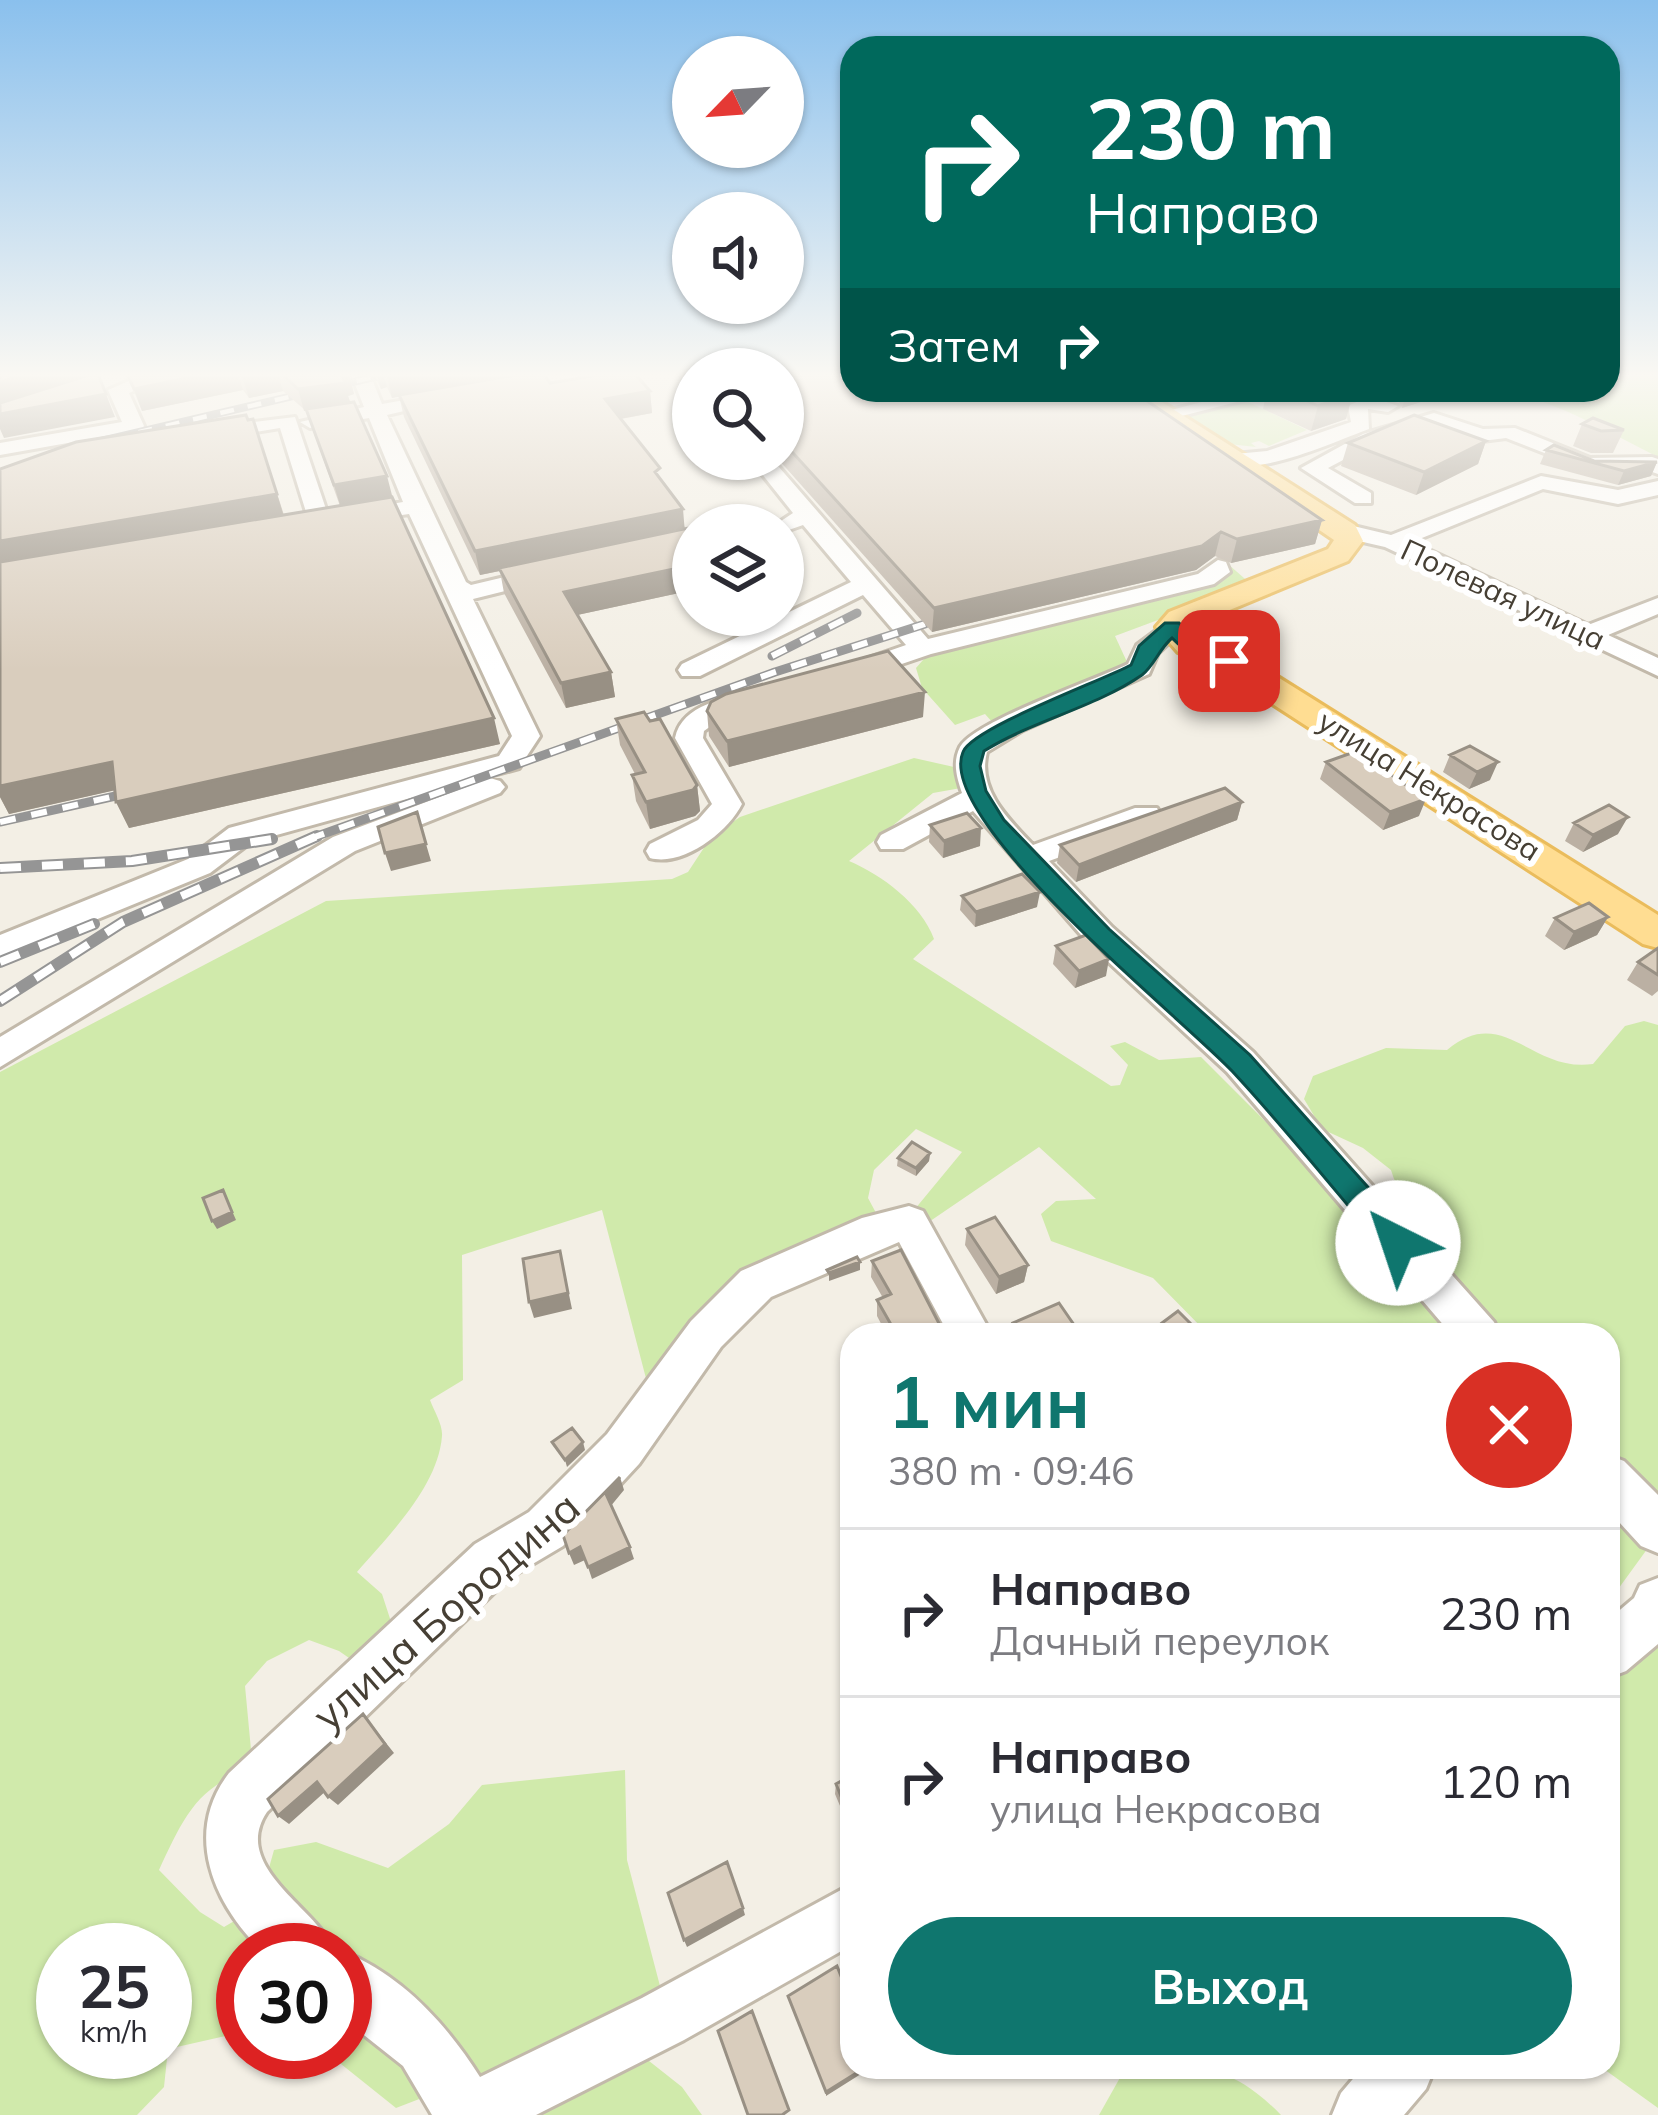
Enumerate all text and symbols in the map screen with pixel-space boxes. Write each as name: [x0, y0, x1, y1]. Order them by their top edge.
north arrow: [672, 36, 804, 168]
map controls: [672, 36, 804, 636]
text: 230 m: [1086, 75, 1336, 180]
icon: right: [888, 84, 1044, 240]
text: Направо: [1086, 179, 1320, 247]
button: sound: [672, 192, 804, 324]
icon: right: [1044, 312, 1110, 378]
text: Затем: [888, 317, 1020, 373]
button: search: [672, 348, 804, 480]
button: layers: [672, 504, 804, 636]
street label: Полевая улица: [1395, 530, 1612, 658]
pin: [1178, 610, 1280, 712]
icon: arrive: [1196, 628, 1262, 694]
street label: улица Некрасова: [1311, 701, 1548, 869]
position arrow: [1335, 1180, 1461, 1306]
text: 1 мин: [888, 1356, 1090, 1446]
button: close: [1446, 1362, 1572, 1488]
text: 380 m · 09:46: [888, 1446, 1134, 1495]
street label: улица Бородина: [301, 1480, 590, 1741]
text: Направо: [990, 1560, 1191, 1616]
icon: right: [888, 1580, 954, 1646]
text: 230 m: [1440, 1585, 1572, 1641]
text: Дачный переулок: [990, 1616, 1329, 1665]
text: Направо: [990, 1728, 1191, 1784]
icon: right: [888, 1748, 954, 1814]
text: 120 m: [1440, 1753, 1572, 1809]
text: улица Некрасова: [990, 1784, 1322, 1833]
button: Выход: [888, 1917, 1572, 2055]
speed limit sign: 30: [216, 1923, 372, 2079]
text: 25: [78, 1948, 150, 2023]
text: km/h: [80, 2012, 148, 2050]

